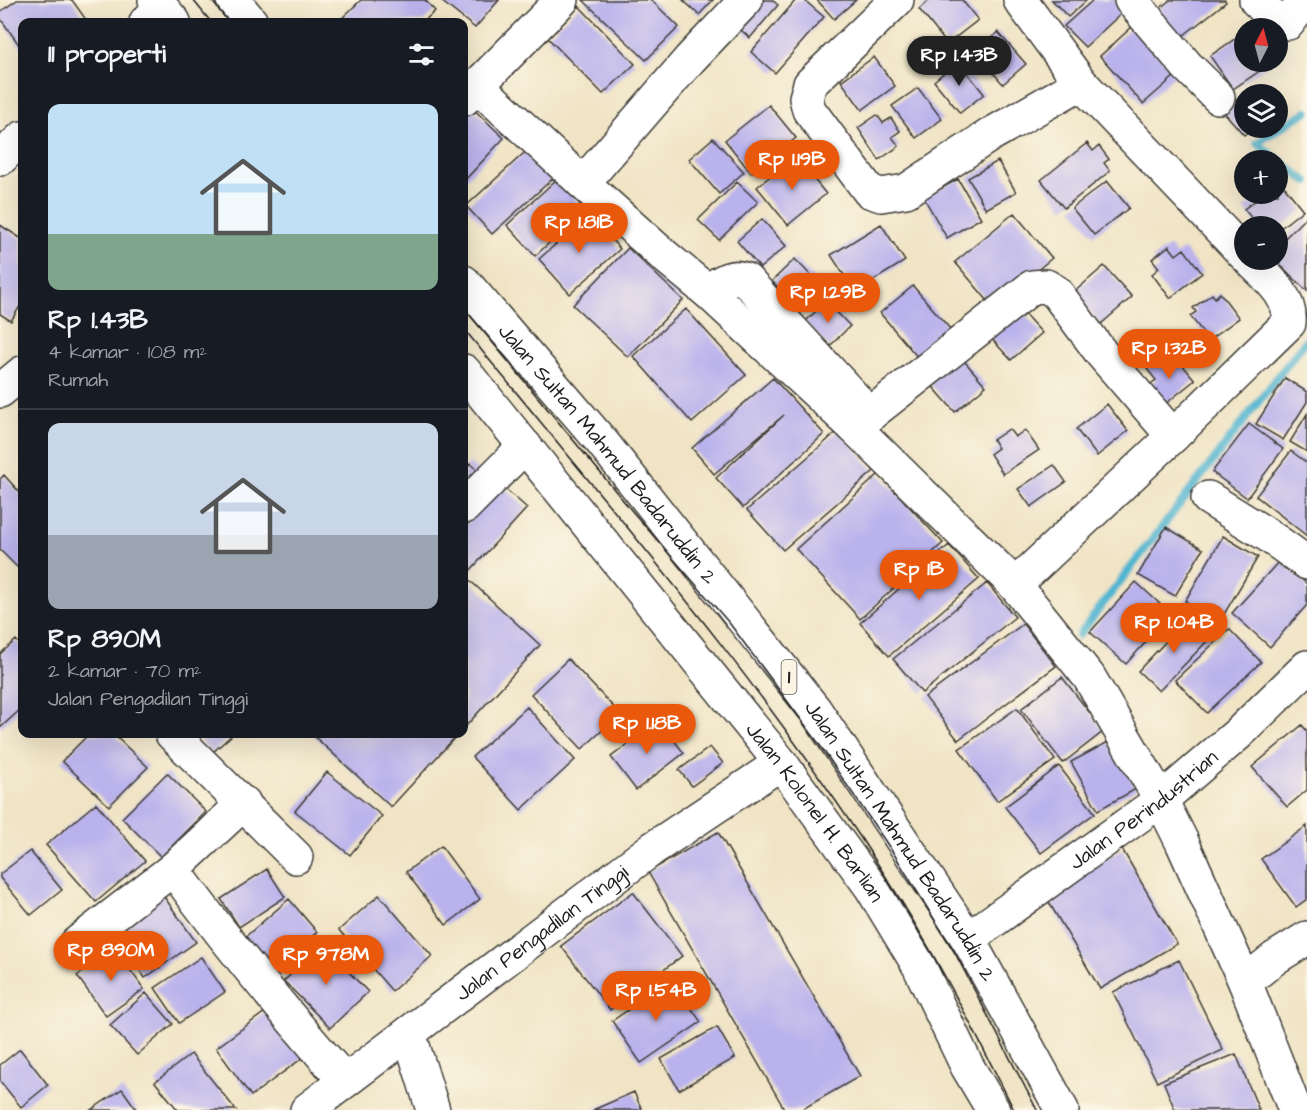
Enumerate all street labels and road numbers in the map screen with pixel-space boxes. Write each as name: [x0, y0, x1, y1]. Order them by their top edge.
street label: Jalan Sultan Mahmud Badaruddin 2: [492, 317, 724, 590]
road number: 1: [782, 660, 796, 694]
street label: Jalan Sultan Mahmud Badaruddin 2: [798, 694, 1003, 986]
street label: Jalan Kolonel H. Barlian: [739, 716, 891, 907]
street label: Jalan Perindustrian: [1063, 743, 1224, 876]
street label: Jalan Pengadilan Tinggi: [449, 858, 634, 1008]

